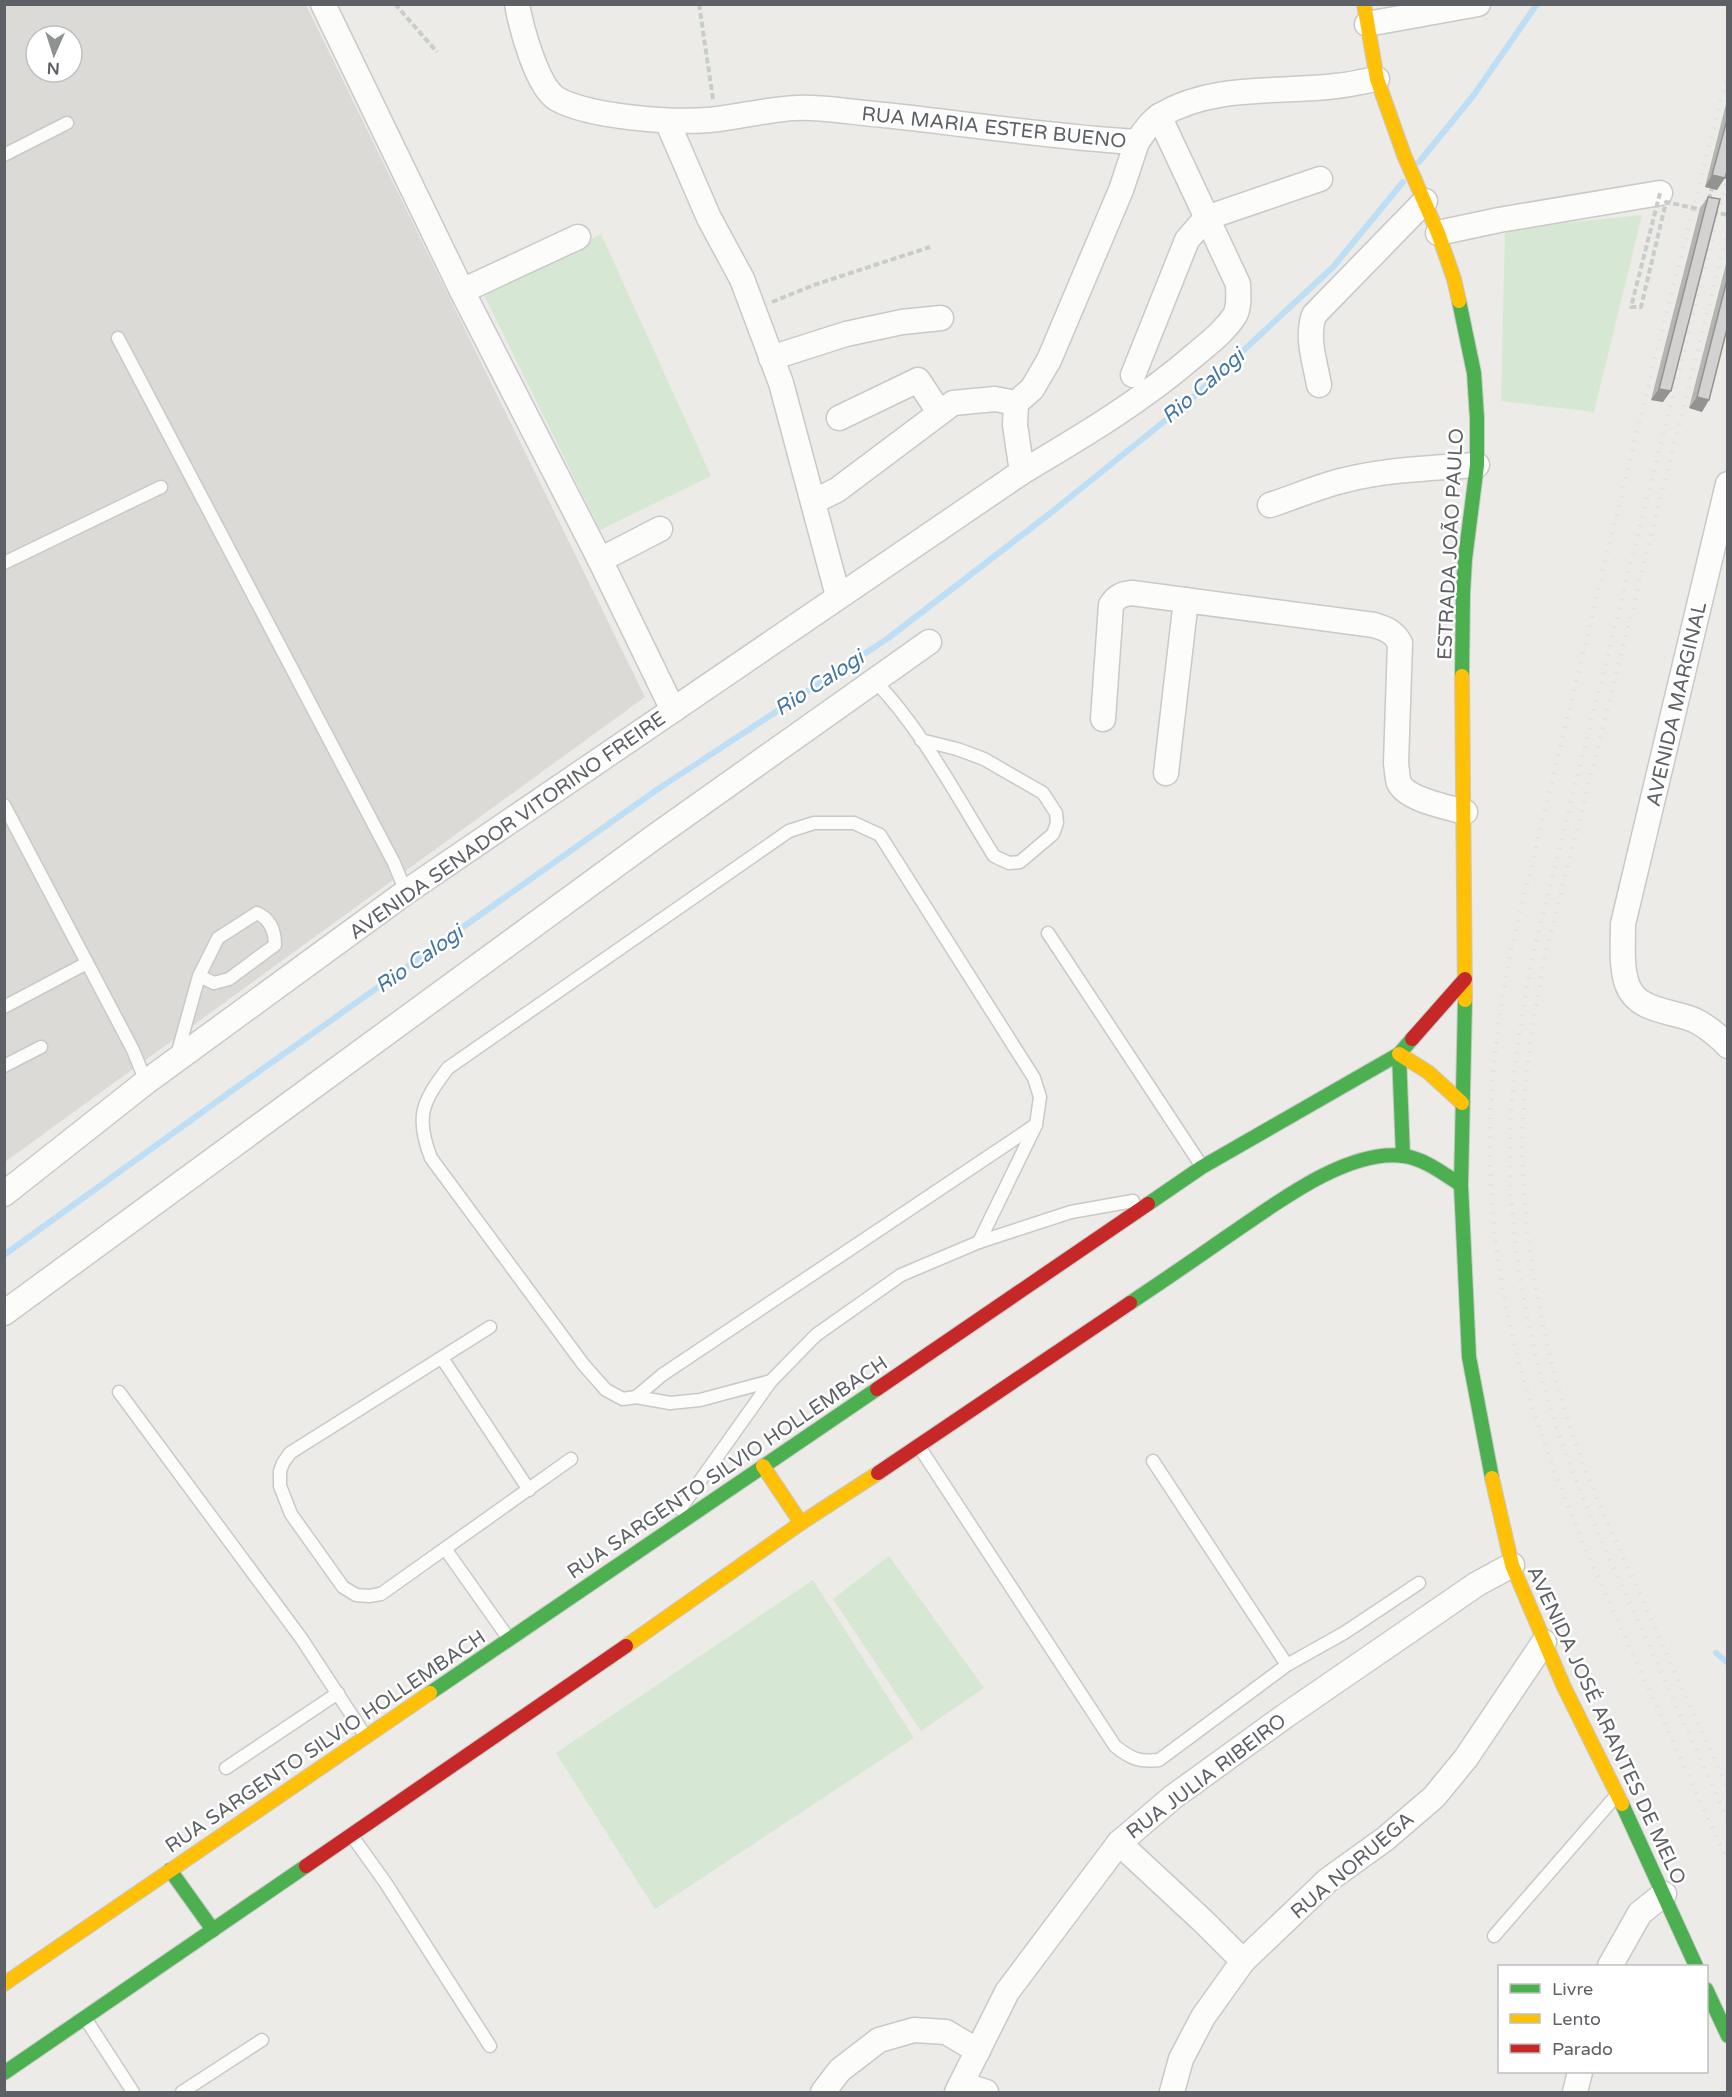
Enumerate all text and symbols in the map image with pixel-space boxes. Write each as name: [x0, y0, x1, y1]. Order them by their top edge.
north arrow: [24, 24, 84, 84]
text: N: [46, 58, 60, 78]
street label: RUA MARIA ESTER BUENO: [860, 102, 1128, 154]
water label: Rio Calogi: [1157, 342, 1252, 429]
street label: ESTRADA JOÃO PAULO: [1432, 428, 1469, 660]
street label: AVENIDA MARGINAL: [1642, 599, 1712, 809]
water label: Rio Calogi: [770, 644, 871, 721]
street label: AVENIDA SENADOR VITORINO FREIRE: [345, 707, 670, 945]
water label: Rio Calogi: [371, 919, 470, 999]
street label: RUA SARGENTO SILVIO HOLLEMBACH: [563, 1351, 892, 1584]
street label: AVENIDA JOSÉ ARANTES DE MELO: [1522, 1562, 1692, 1888]
street label: RUA SARGENTO SILVIO HOLLEMBACH: [161, 1625, 490, 1858]
street label: RUA JULIA RIBEIRO: [1122, 1709, 1291, 1845]
street label: RUA NORUEGA: [1286, 1807, 1419, 1924]
legend: [1498, 1965, 1708, 2073]
text: Livre: [1552, 1978, 1593, 2000]
text: Lento: [1552, 2008, 1601, 2030]
text: Parado: [1552, 2038, 1613, 2060]

